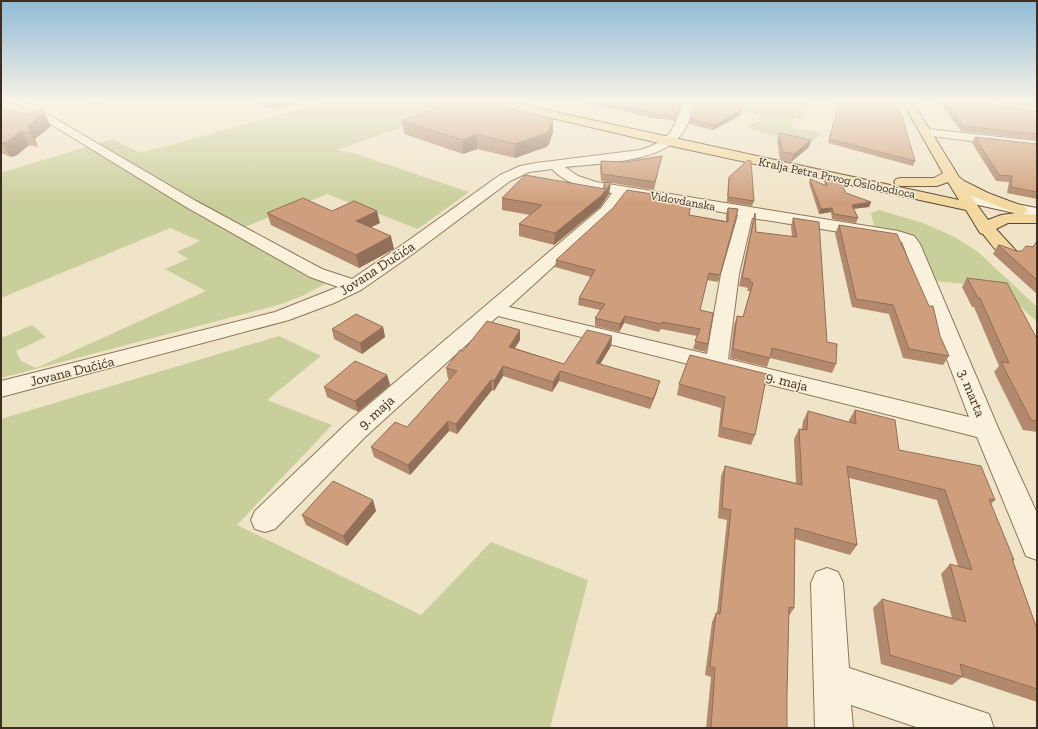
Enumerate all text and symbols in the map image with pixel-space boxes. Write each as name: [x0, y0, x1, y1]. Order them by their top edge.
street label: Kralja Petra Prvog Oslobodioca: [757, 154, 917, 203]
street label: Vidovdanska: [648, 188, 717, 214]
street label: Jovana Dučića: [337, 238, 418, 299]
street label: Jovana Dučića: [28, 353, 116, 390]
street label: 3. marta: [954, 367, 989, 420]
street label: 9. maja: [764, 368, 810, 395]
street label: 9. maja: [355, 392, 398, 433]

